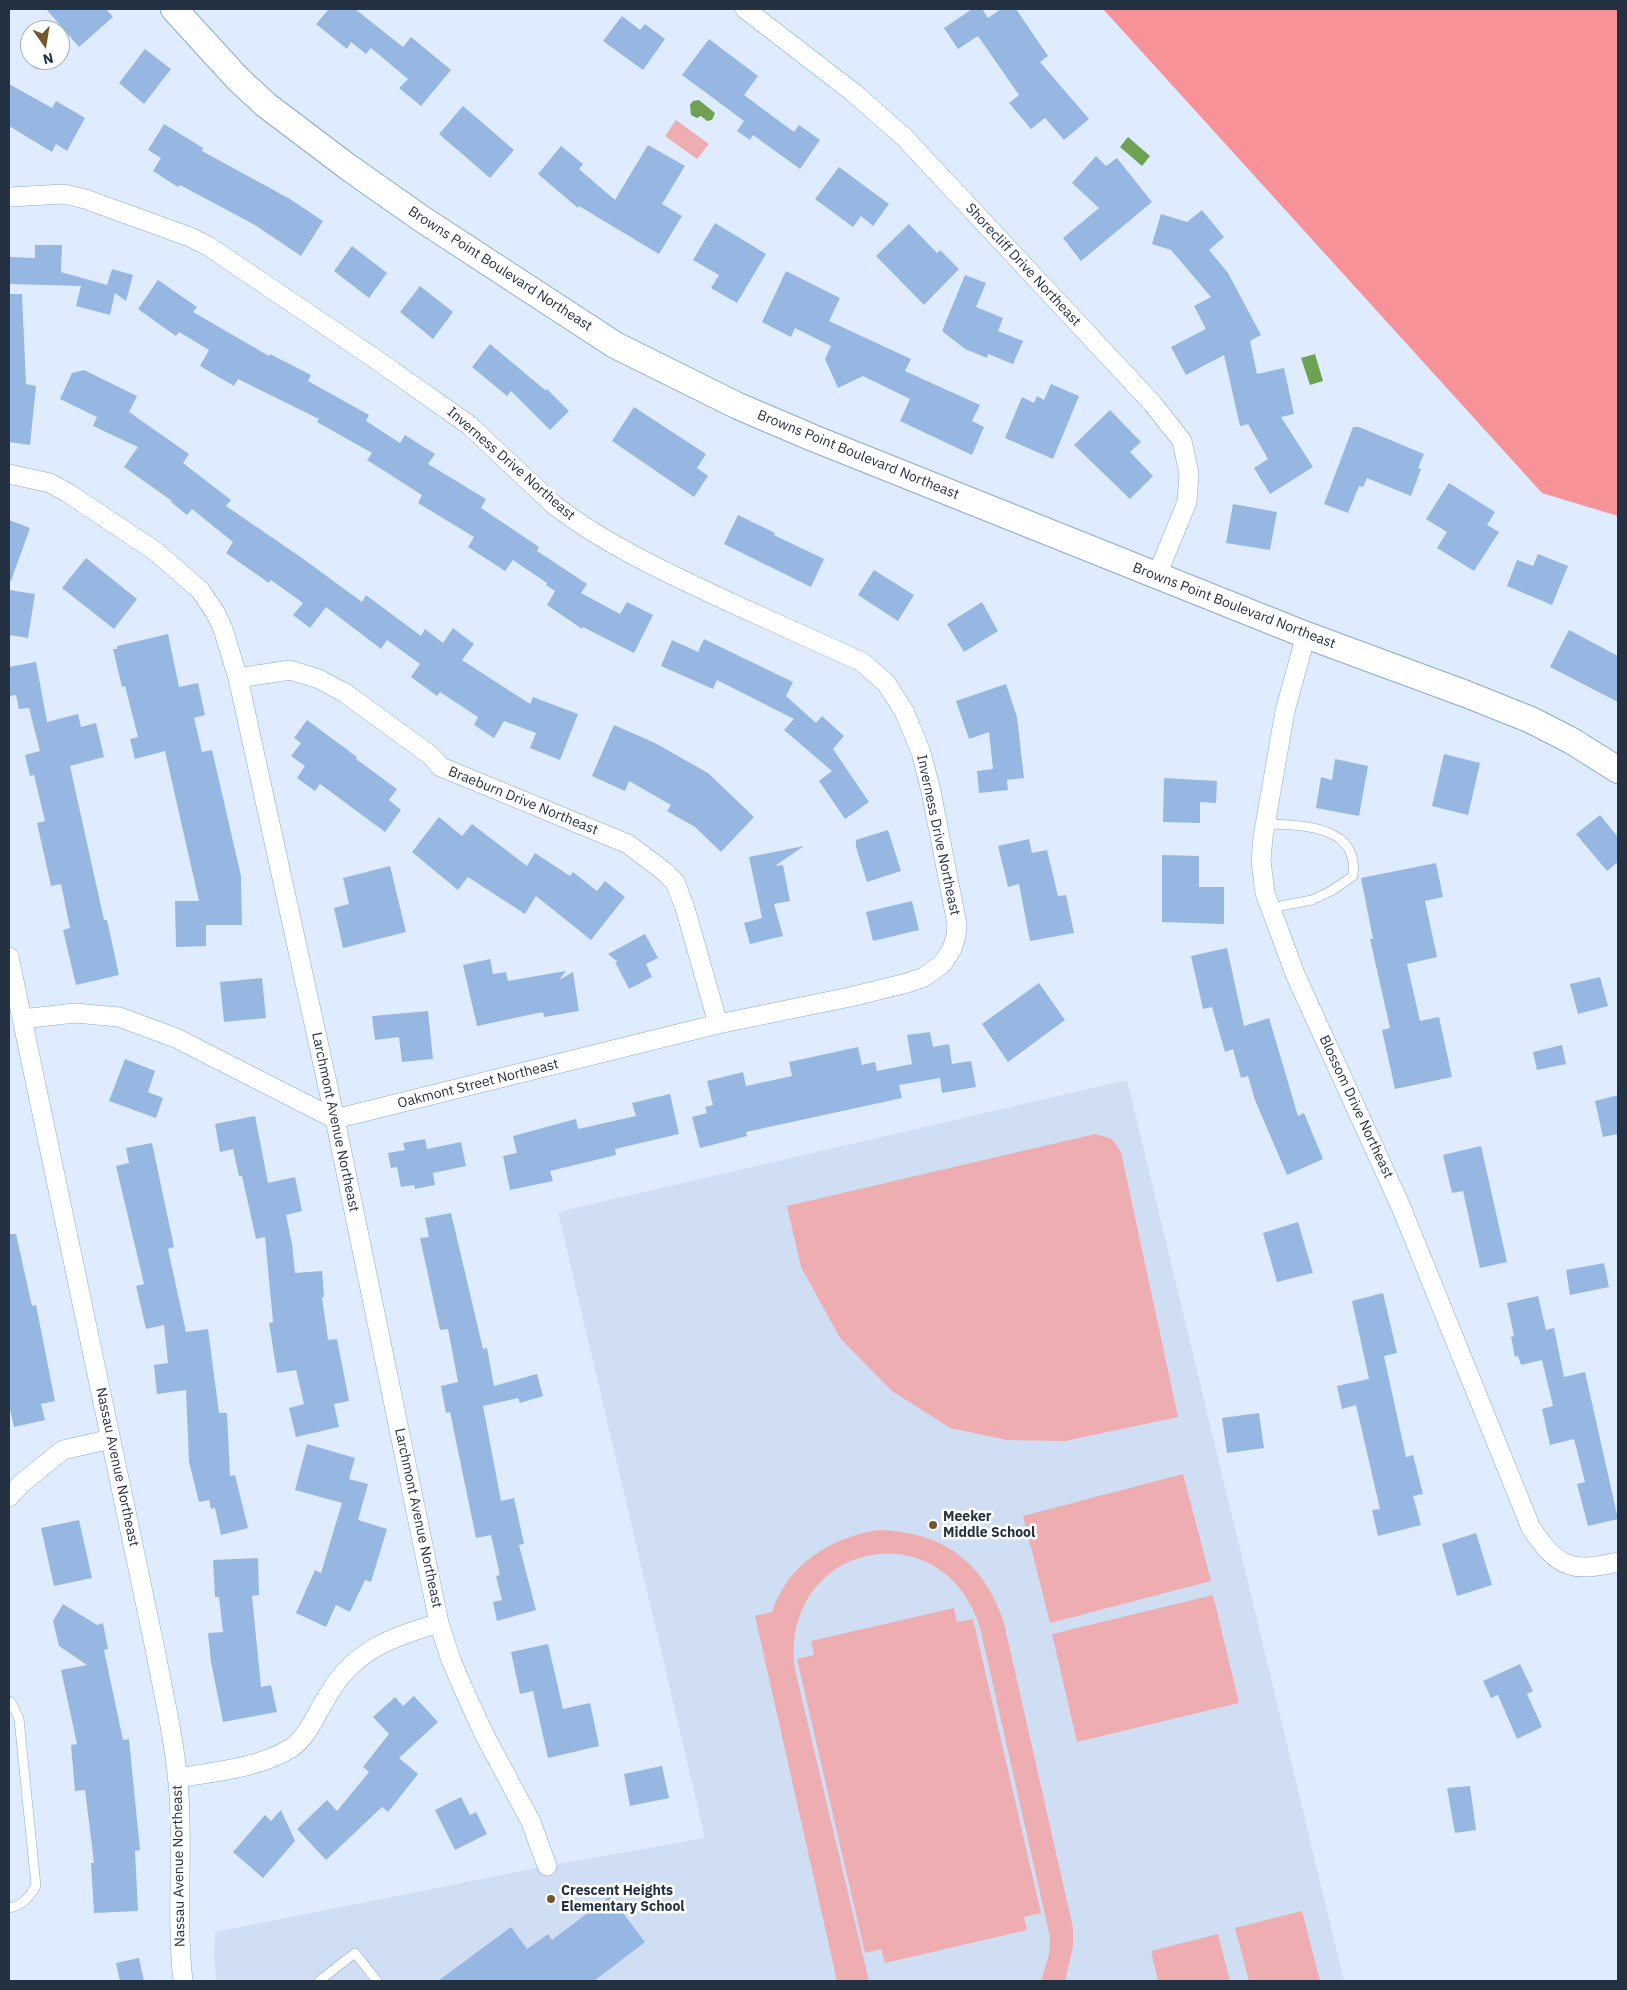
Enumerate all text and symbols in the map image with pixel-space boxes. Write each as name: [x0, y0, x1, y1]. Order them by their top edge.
north arrow: [20, 20, 70, 70]
text: N: [41, 49, 55, 69]
street label: Shorecliff Drive Northeast: [962, 200, 1084, 330]
street label: Browns Point Boulevard Northeast: [405, 203, 595, 335]
street label: Inverness Drive Northeast: [444, 404, 578, 524]
street label: Browns Point Boulevard Northeast: [755, 407, 961, 503]
street label: Browns Point Boulevard Northeast: [1130, 559, 1338, 653]
street label: Inverness Drive Northeast: [913, 753, 963, 917]
street label: Braeburn Drive Northeast: [446, 763, 600, 839]
street label: Larchmont Avenue Northeast: [308, 1031, 362, 1213]
street label: Blossom Drive Northeast: [1315, 1033, 1397, 1181]
street label: Oakmont Street Northeast: [396, 1056, 560, 1112]
street label: Nassau Avenue Northeast: [92, 1386, 142, 1548]
street label: Larchmont Avenue Northeast: [391, 1427, 445, 1609]
place label: Meeker Middle School: [943, 1509, 1035, 1541]
marker: Meeker Middle School: [927, 1519, 939, 1531]
street label: Nassau Avenue Northeast: [169, 1785, 189, 1947]
place label: Crescent Heights Elementary School: [561, 1883, 685, 1915]
marker: Crescent Heights Elementary School: [545, 1893, 557, 1905]

